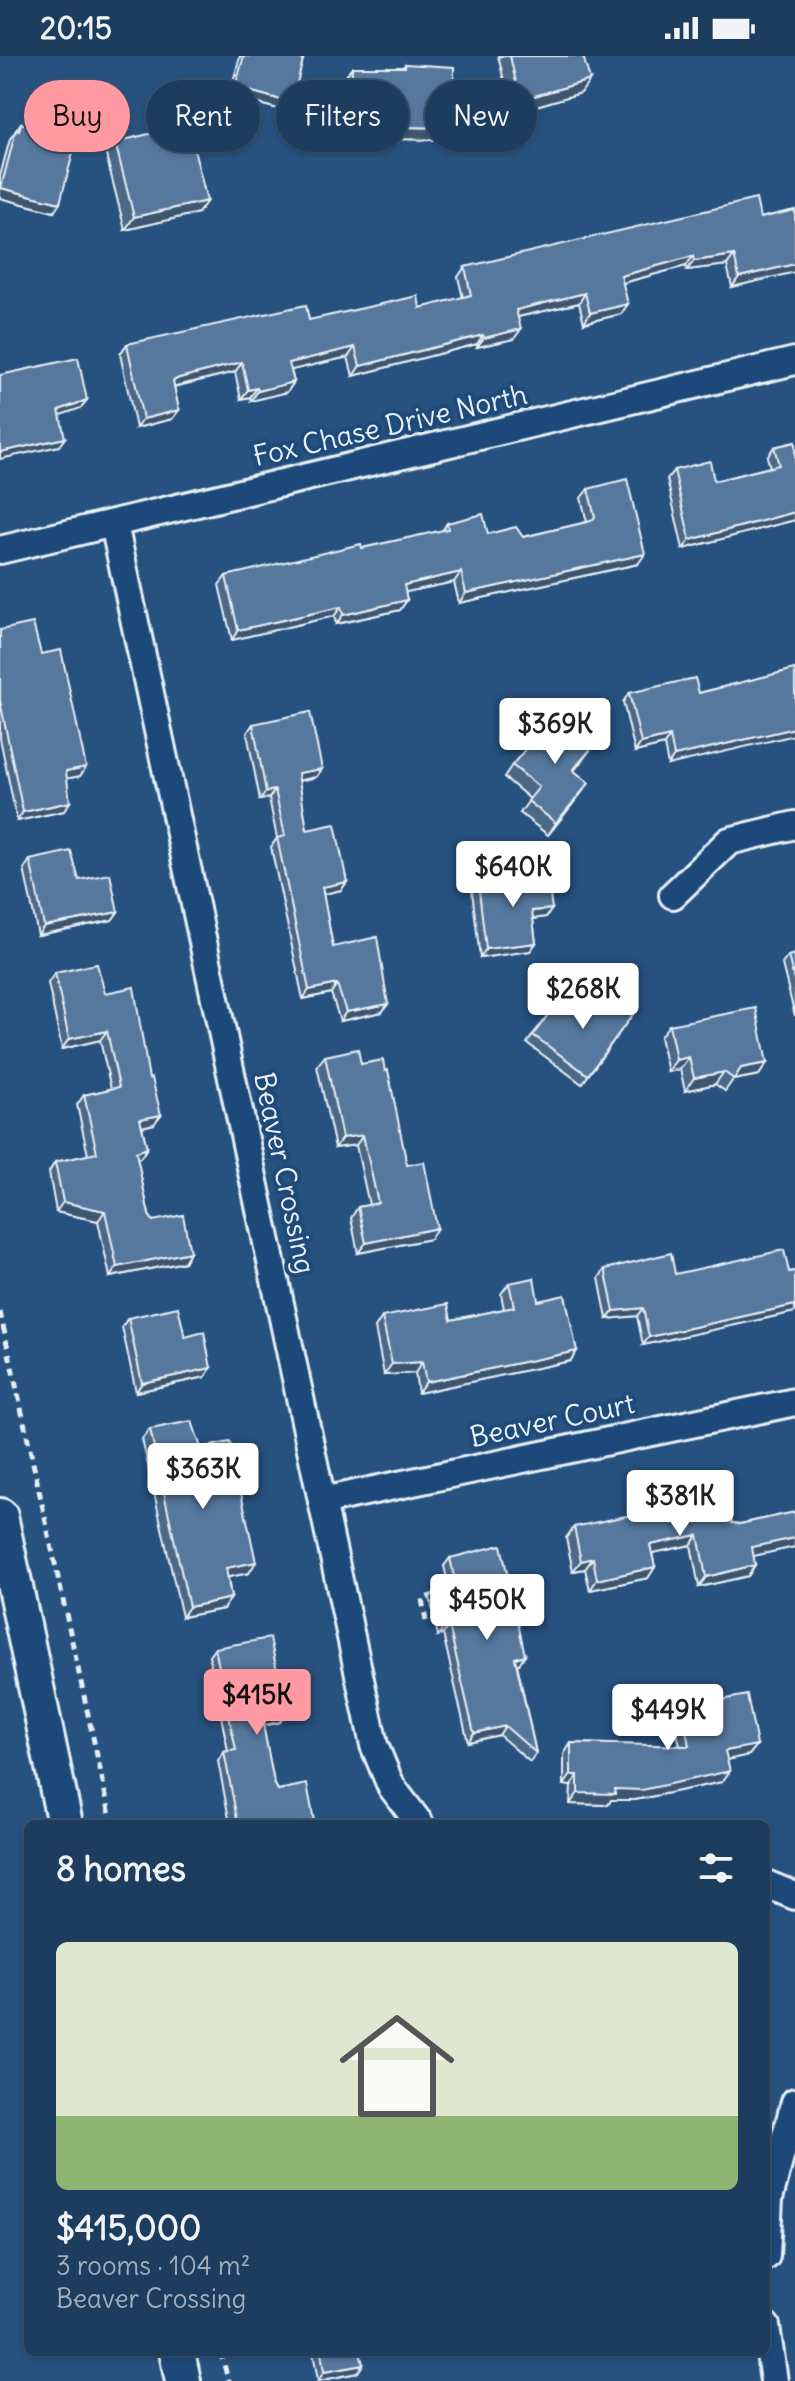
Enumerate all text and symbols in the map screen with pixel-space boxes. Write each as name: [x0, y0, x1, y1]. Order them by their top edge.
text: 20:15: [40, 9, 112, 47]
chip: Buy: [24, 80, 130, 152]
chip: Rent: [146, 80, 260, 152]
chip: Filters: [276, 80, 409, 152]
chip: New: [425, 80, 537, 152]
street label: Fox Chase Drive North: [249, 376, 531, 474]
pin: $369K: [499, 698, 611, 766]
text: $369K: [517, 707, 593, 740]
pin: $640K: [457, 841, 569, 909]
text: $640K: [474, 850, 552, 883]
pin: $268K: [527, 963, 639, 1031]
text: $268K: [546, 972, 620, 1005]
street label: Beaver Crossing: [246, 1069, 324, 1277]
street label: Beaver Court: [466, 1385, 638, 1455]
pin: $363K: [147, 1443, 259, 1511]
text: $363K: [165, 1452, 241, 1485]
pin: $381K: [624, 1470, 736, 1538]
text: $381K: [645, 1479, 715, 1512]
pin: $450K: [431, 1574, 543, 1642]
text: $450K: [448, 1583, 526, 1616]
pin: $415K: [201, 1669, 313, 1737]
text: $415K: [222, 1678, 292, 1711]
pin: $449K: [612, 1684, 724, 1752]
text: $449K: [630, 1693, 706, 1726]
icon: filters: [694, 1846, 738, 1890]
text: 8 homes: [56, 1847, 186, 1890]
icon: home: [325, 1994, 469, 2138]
text: $415,000: [56, 2206, 201, 2249]
text: 3 rooms · 104 m²: [56, 2249, 251, 2282]
text: Beaver Crossing: [56, 2282, 246, 2315]

